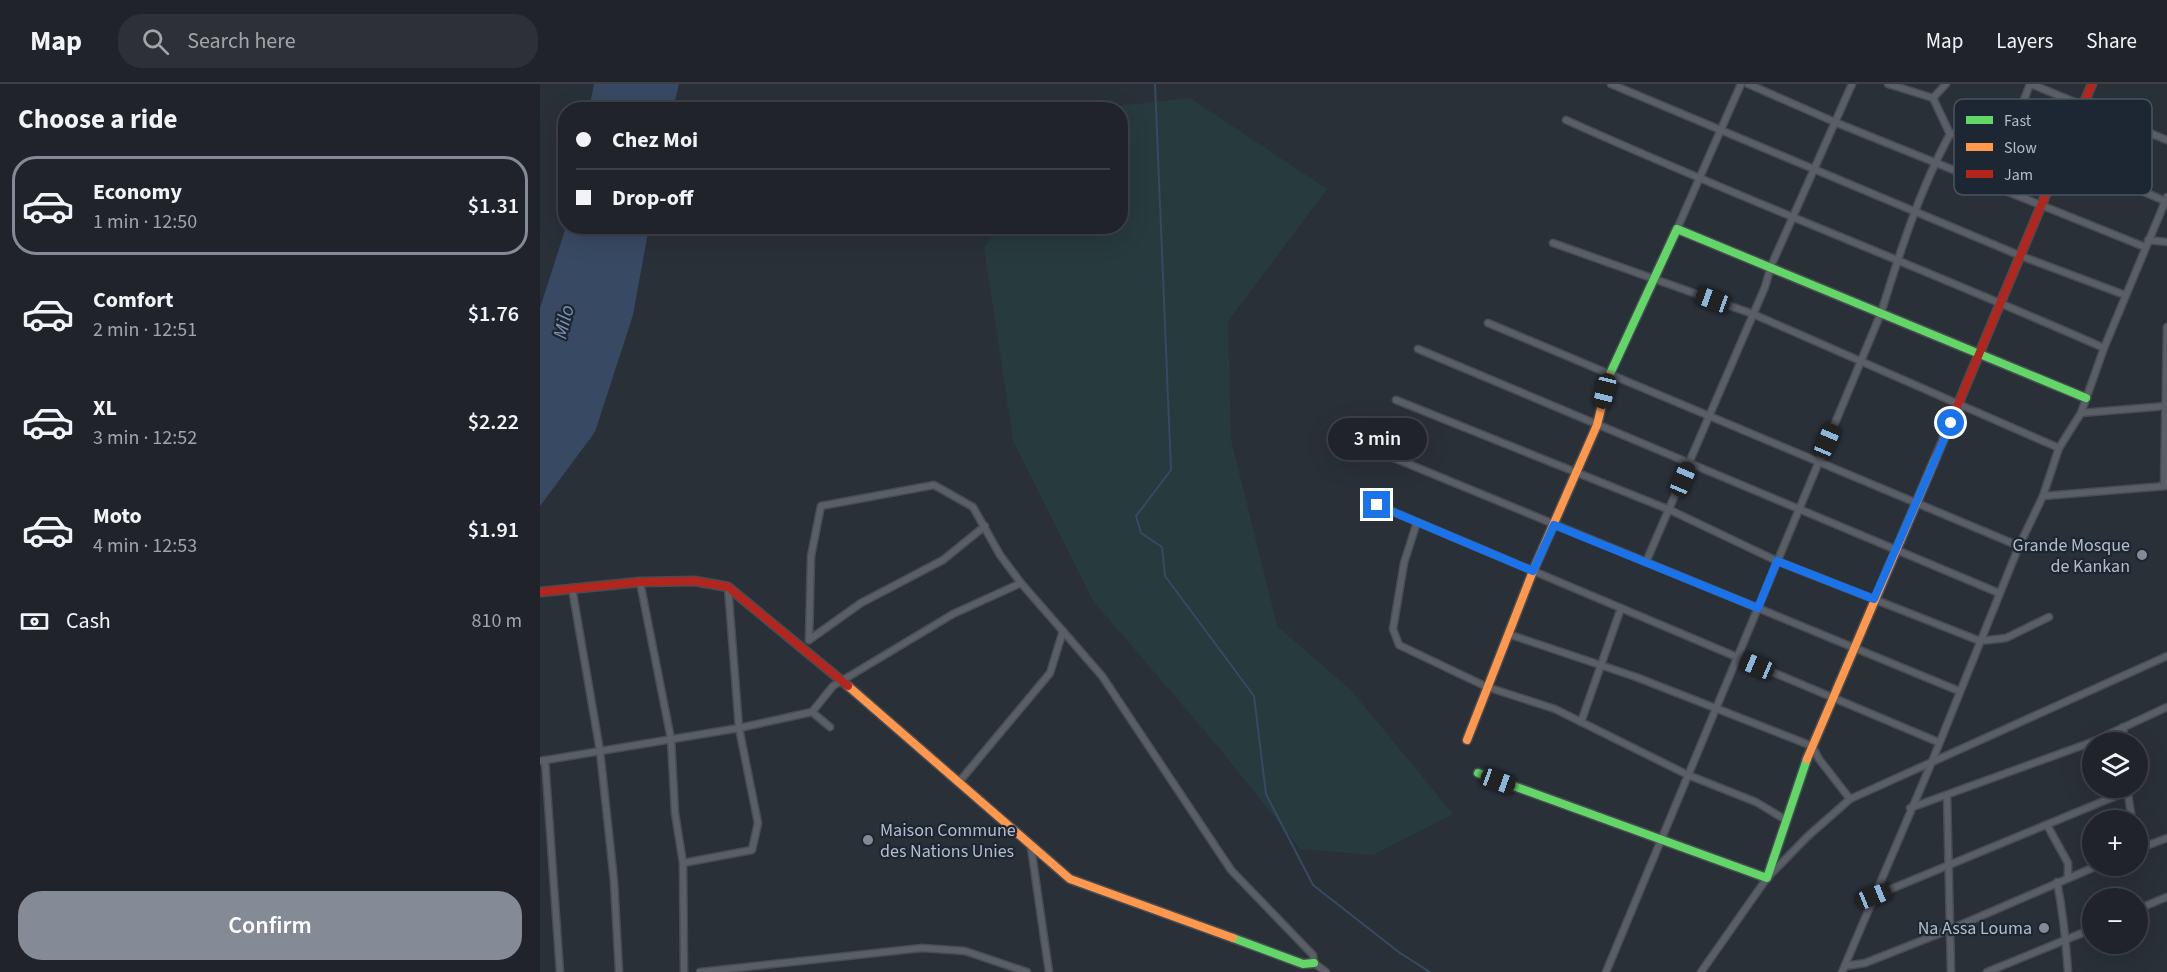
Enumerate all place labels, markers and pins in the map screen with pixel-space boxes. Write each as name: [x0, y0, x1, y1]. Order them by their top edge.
place label: Grande Mosque de Kankan: [2013, 533, 2130, 579]
marker: Grande Mosque de Kankan: [2135, 548, 2149, 562]
place label: Maison Commune des Nations Unies: [880, 818, 1016, 864]
marker: Maison Commune des Nations Unies: [861, 833, 875, 847]
place label: Na Assa Louma: [1918, 916, 2032, 941]
marker: Na Assa Louma: [2037, 921, 2051, 935]

